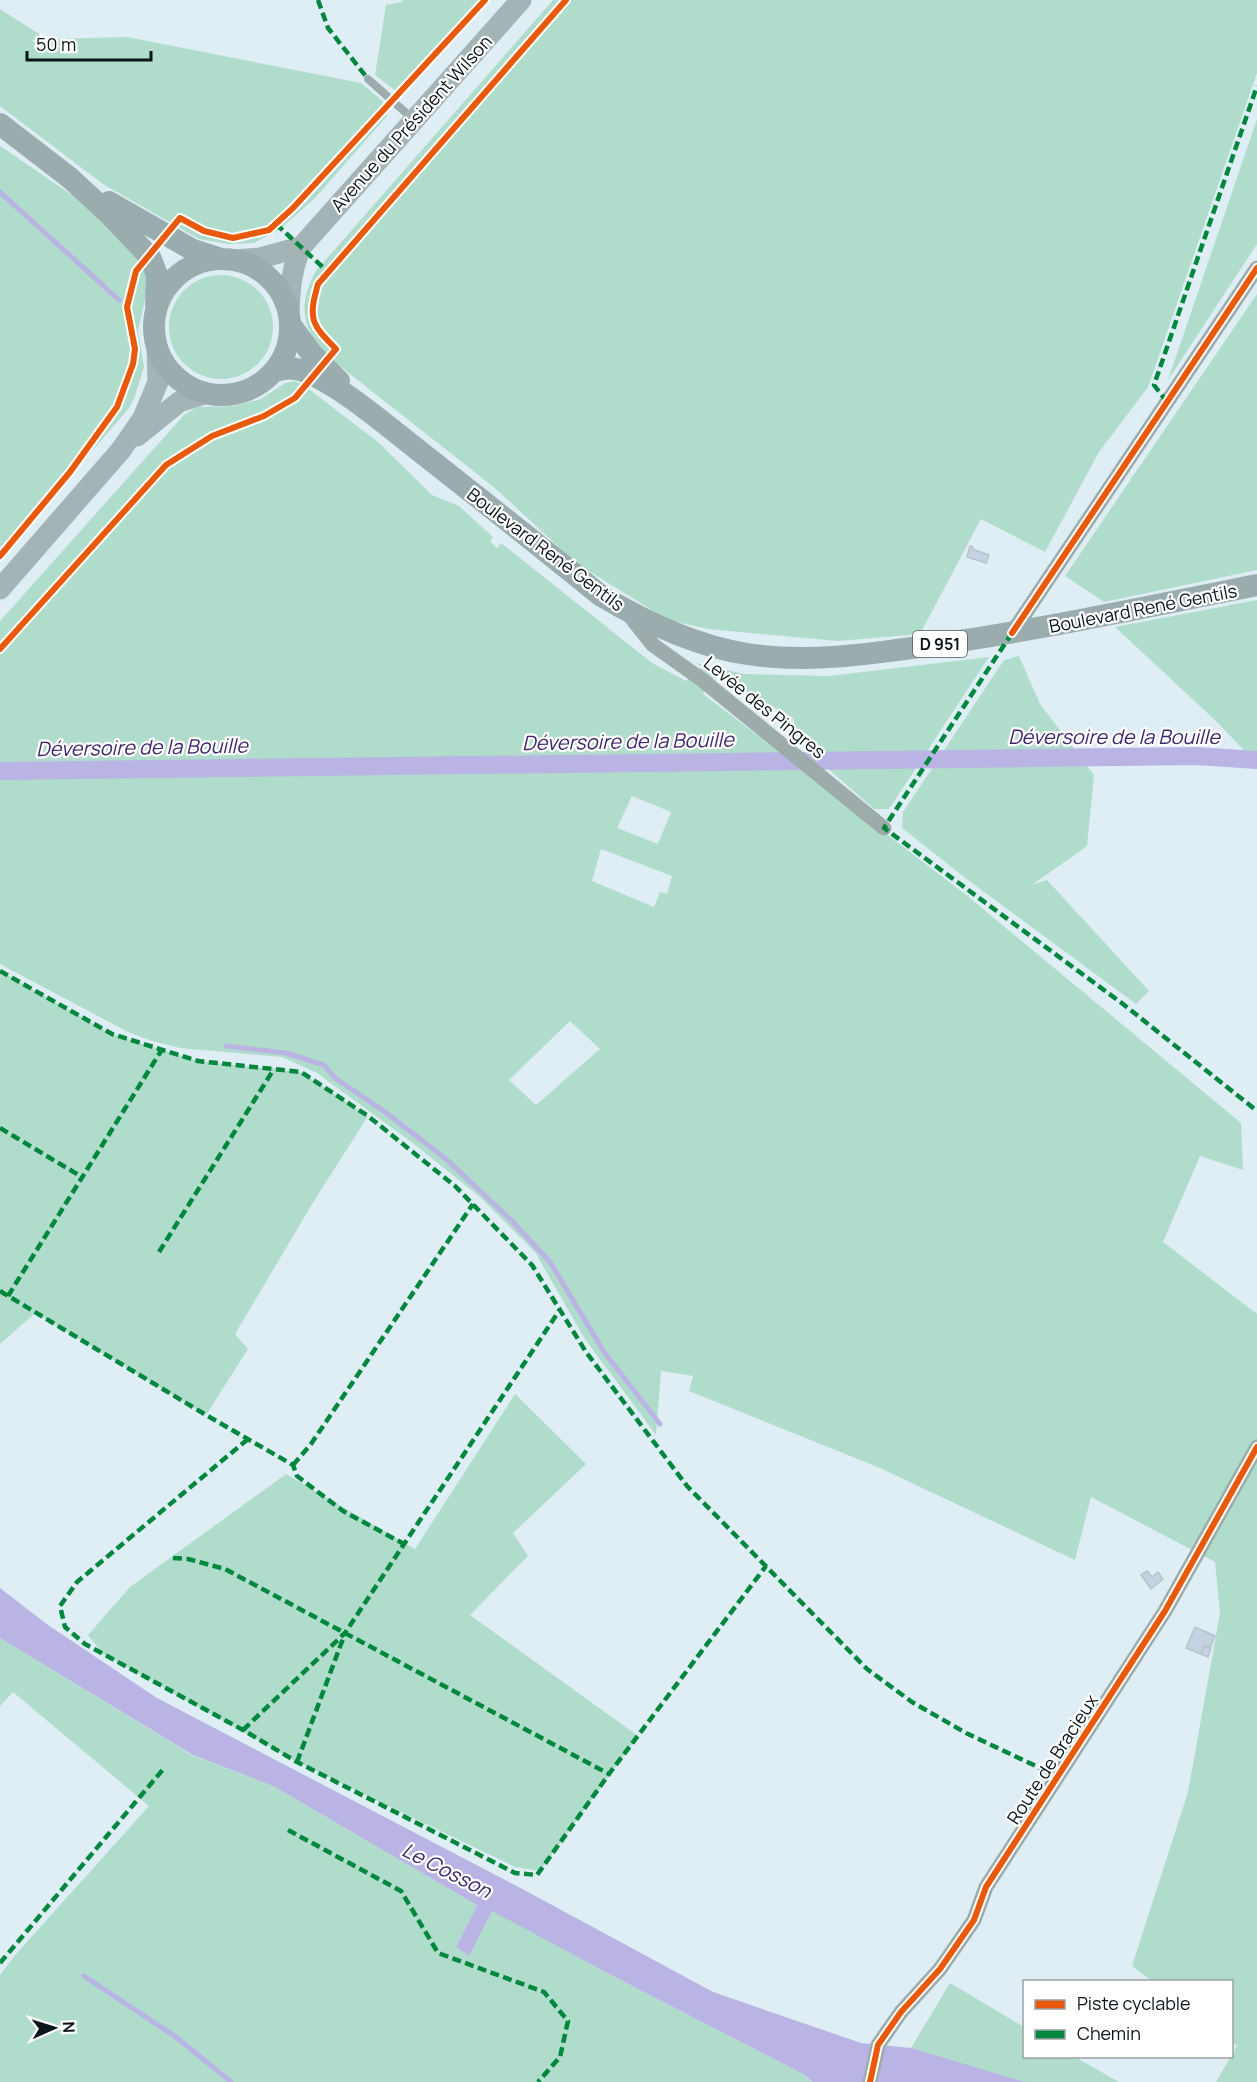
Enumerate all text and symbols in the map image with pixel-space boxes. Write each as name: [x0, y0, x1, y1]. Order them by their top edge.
scale bar: [27, 24, 152, 62]
street label: Avenue du Président Wilson: [325, 30, 497, 216]
text: 50 m: [36, 32, 76, 56]
street label: Boulevard René Gentils: [462, 482, 630, 616]
street label: Boulevard René Gentils: [1047, 578, 1239, 638]
road number: D 951: [913, 631, 967, 657]
street label: Levée des Pingres: [699, 650, 831, 764]
water label: Déversoire de la Bouille: [1008, 723, 1221, 750]
water label: Déversoire de la Bouille: [522, 726, 735, 756]
water label: Déversoire de la Bouille: [36, 732, 249, 762]
street label: Route de Bracieux: [1001, 1689, 1103, 1829]
water label: Le Cosson: [398, 1836, 497, 1904]
legend: [1023, 1980, 1233, 2058]
text: Piste cyclable: [1077, 1991, 1191, 2015]
north arrow: [24, 1998, 84, 2058]
text: N: [58, 2021, 80, 2034]
text: Chemin: [1077, 2021, 1141, 2045]

